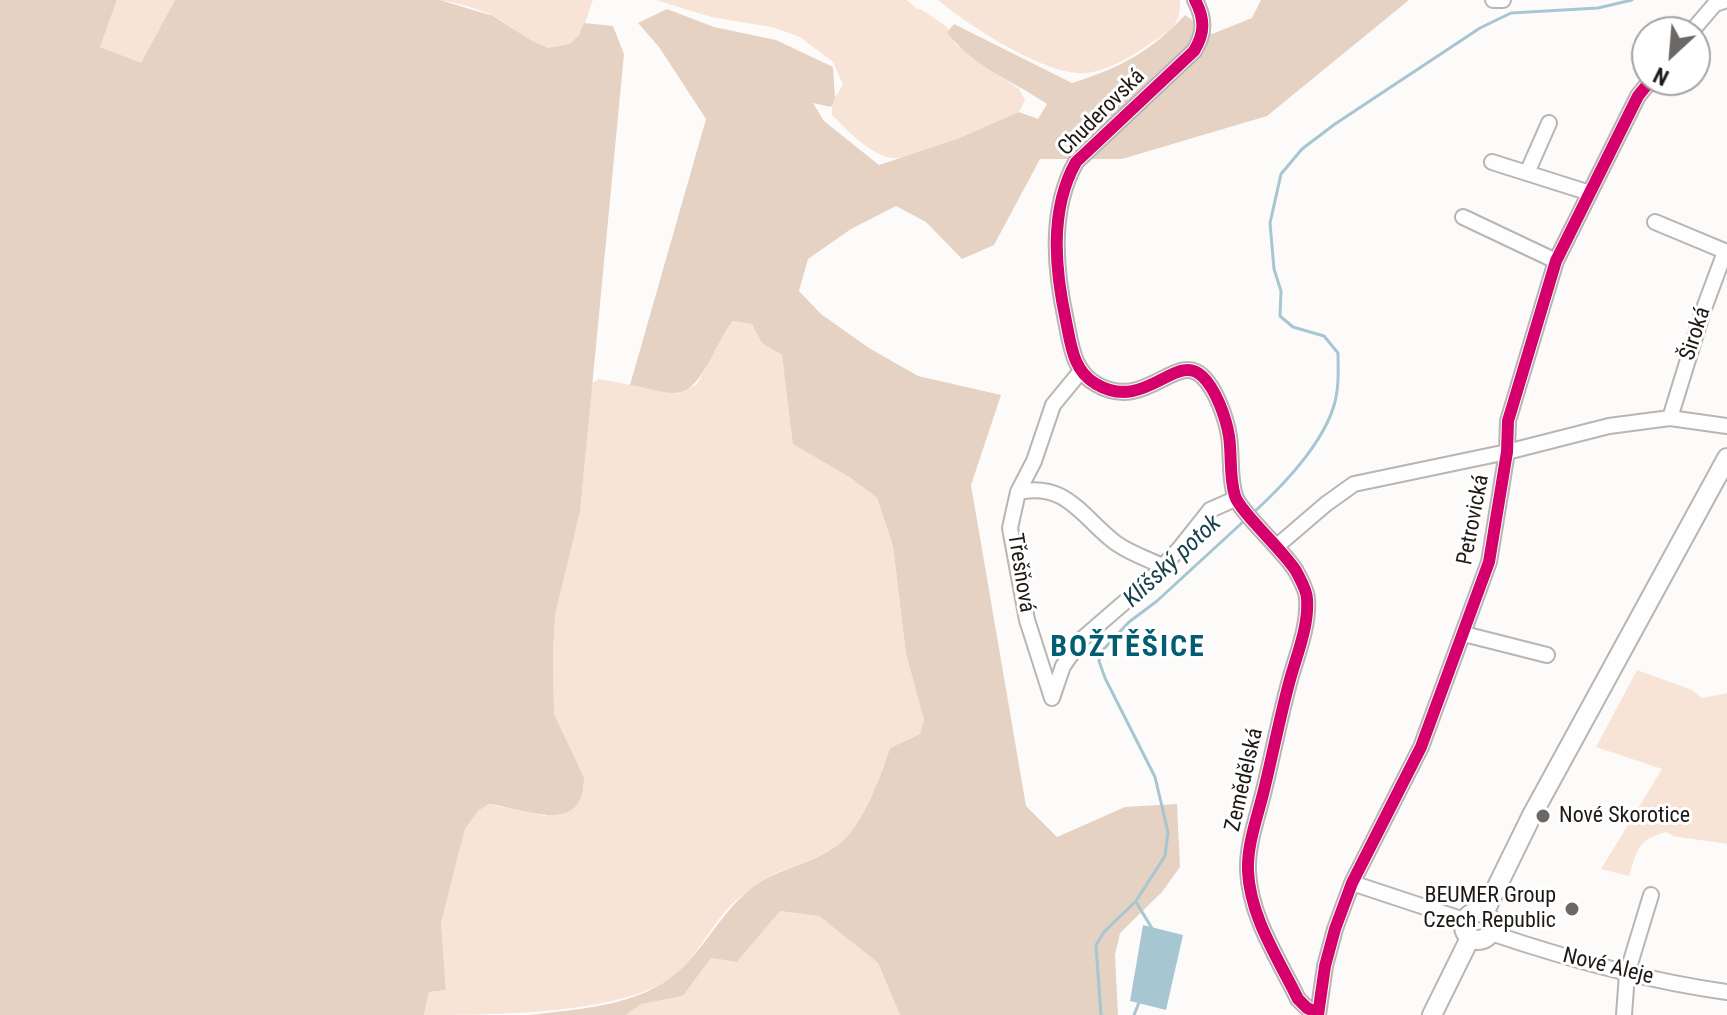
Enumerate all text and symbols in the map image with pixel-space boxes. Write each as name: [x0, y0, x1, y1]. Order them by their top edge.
north arrow: [1631, 16, 1711, 96]
text: N: [1650, 62, 1673, 90]
street label: Chuderovská: [1053, 64, 1151, 162]
street label: Široká: [1675, 304, 1717, 364]
street label: Petrovická: [1452, 473, 1496, 567]
water label: Klíšský potok: [1118, 510, 1228, 614]
street label: Třešňová: [1001, 532, 1039, 614]
district label: BOŽTĚŠICE: [1050, 630, 1206, 666]
street label: Zemědělská: [1220, 726, 1270, 834]
place label: Nové Skorotice: [1559, 803, 1690, 829]
marker: Nové Skorotice: [1534, 807, 1552, 825]
place label: BEUMER Group Czech Republic: [1423, 883, 1556, 934]
marker: BEUMER Group Czech Republic: [1563, 900, 1581, 918]
street label: Nové Aleje: [1560, 943, 1656, 991]

